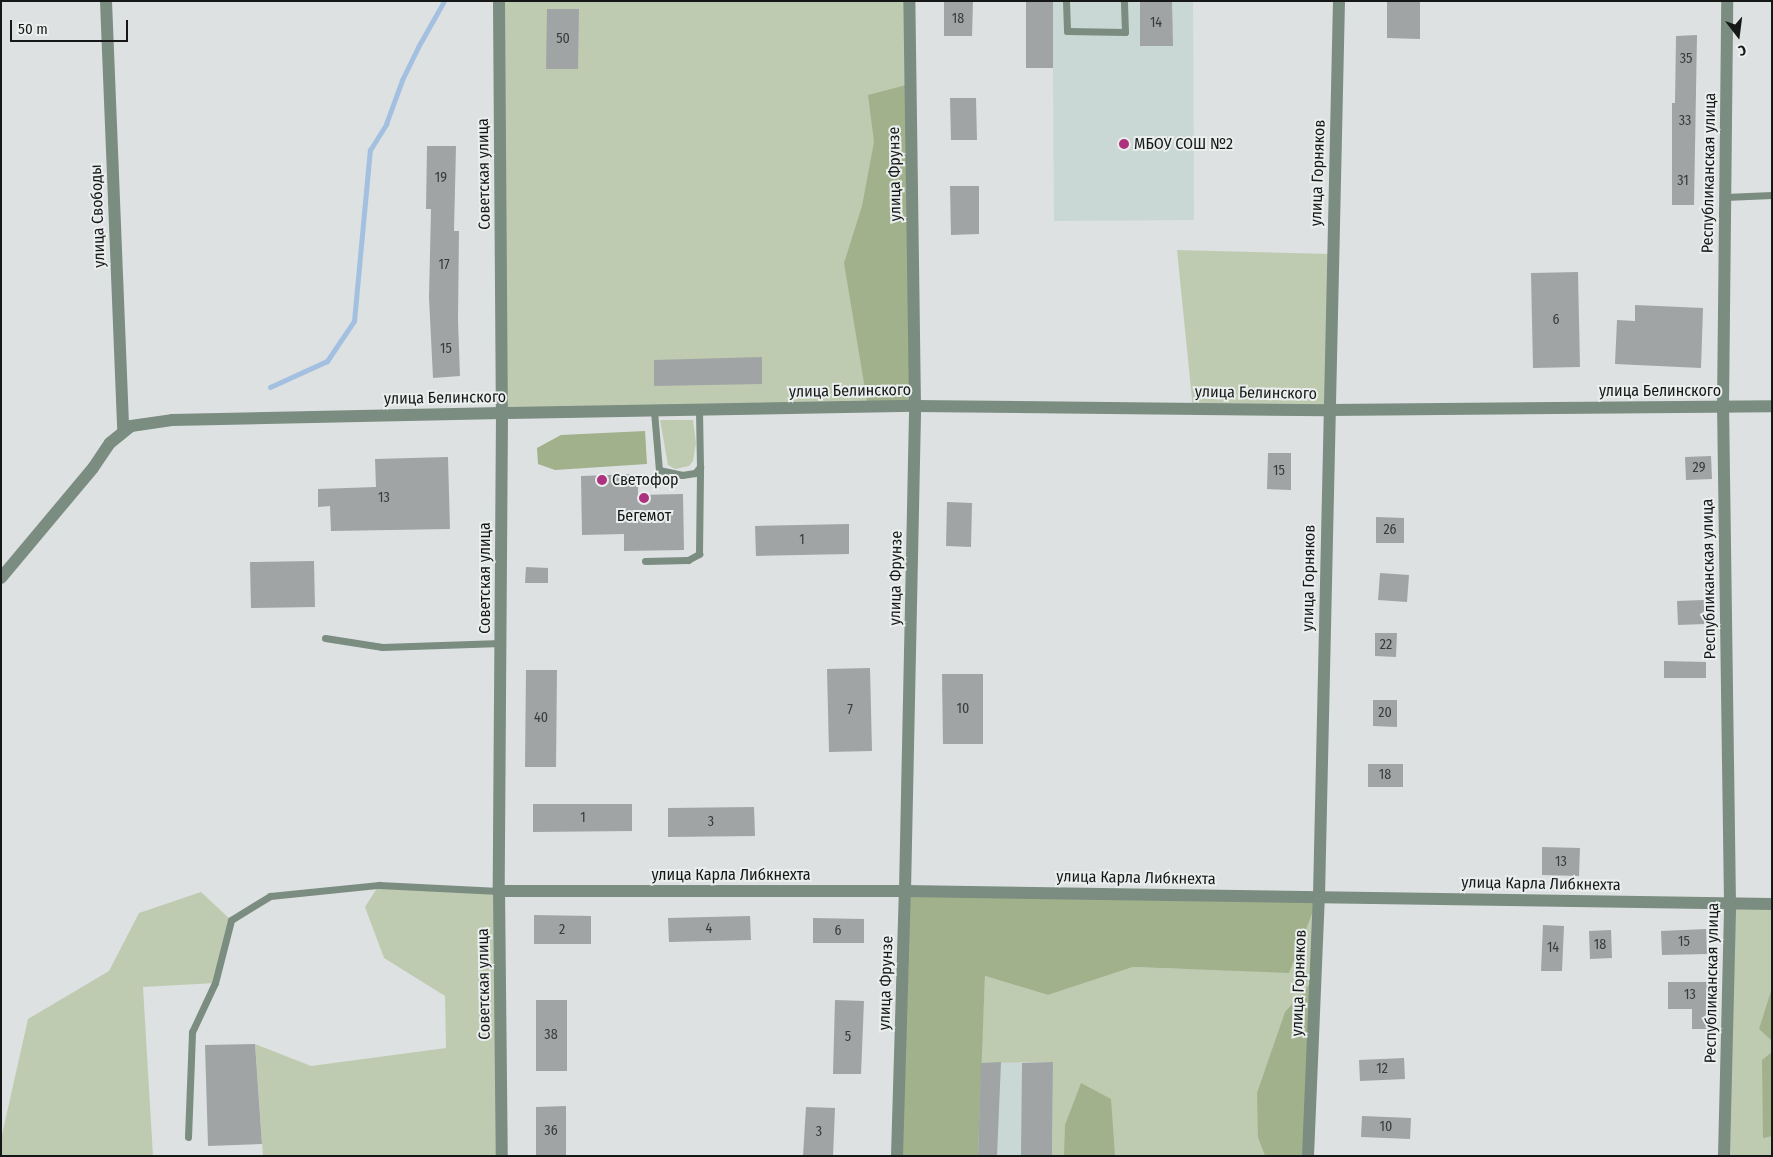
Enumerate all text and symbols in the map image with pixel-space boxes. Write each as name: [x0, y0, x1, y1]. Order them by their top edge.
scale bar: [12, 10, 130, 42]
north arrow: [1713, 10, 1763, 60]
house number: 18: [952, 11, 964, 27]
house number: 14: [1150, 15, 1162, 31]
text: 50 m: [18, 20, 48, 38]
house number: 50: [556, 31, 570, 47]
text: С: [1736, 41, 1748, 59]
house number: 35: [1680, 51, 1692, 67]
street label: Республиканская улица: [1698, 93, 1720, 253]
house number: 33: [1679, 113, 1691, 129]
street label: Советская улица: [473, 118, 495, 230]
street label: улица Горняков: [1307, 119, 1329, 227]
street label: улица Фрунзе: [885, 126, 905, 222]
place label: МБОУ СОШ №2: [1134, 134, 1233, 154]
marker: МБОУ СОШ №2: [1118, 138, 1130, 150]
street label: улица Свободы: [87, 164, 109, 268]
house number: 19: [435, 170, 447, 186]
house number: 31: [1677, 173, 1689, 189]
house number: 17: [438, 257, 450, 273]
house number: 6: [1553, 312, 1559, 328]
house number: 15: [440, 341, 452, 357]
street label: улица Белинского: [789, 380, 911, 402]
street label: улица Белинского: [1599, 381, 1721, 401]
street label: улица Белинского: [1195, 382, 1317, 404]
street label: улица Белинского: [384, 387, 506, 409]
house number: 29: [1693, 460, 1705, 476]
house number: 15: [1273, 463, 1285, 479]
place label: Светофор: [612, 470, 679, 490]
marker: Светофор: [596, 474, 608, 486]
house number: 13: [378, 490, 390, 506]
marker: Бегемот: [638, 492, 650, 504]
street label: Республиканская улица: [1698, 499, 1720, 659]
place label: Бегемот: [617, 506, 671, 526]
street label: Советская улица: [475, 522, 495, 634]
house number: 26: [1383, 522, 1397, 538]
street label: улица Горняков: [1298, 524, 1320, 632]
street label: улица Фрунзе: [886, 530, 906, 626]
house number: 1: [799, 532, 805, 548]
house number: 22: [1380, 637, 1392, 653]
house number: 10: [957, 701, 969, 717]
house number: 7: [847, 702, 853, 718]
house number: 20: [1378, 705, 1392, 721]
house number: 40: [534, 710, 548, 726]
house number: 18: [1379, 767, 1391, 783]
house number: 1: [580, 810, 586, 826]
house number: 3: [708, 814, 714, 830]
house number: 13: [1555, 854, 1567, 870]
street label: улица Карла Либкнехта: [651, 865, 811, 885]
street label: улица Карла Либкнехта: [1056, 867, 1216, 889]
street label: улица Карла Либкнехта: [1461, 873, 1621, 895]
street label: Республиканская улица: [1701, 903, 1723, 1063]
house number: 4: [706, 921, 712, 937]
house number: 2: [559, 922, 565, 938]
house number: 6: [835, 923, 841, 939]
street label: Советская улица: [473, 928, 495, 1040]
street label: улица Горняков: [1288, 929, 1310, 1037]
house number: 15: [1678, 934, 1690, 950]
street label: улица Фрунзе: [875, 935, 897, 1031]
house number: 18: [1594, 937, 1606, 953]
house number: 14: [1547, 940, 1559, 956]
house number: 13: [1684, 987, 1696, 1003]
house number: 38: [544, 1027, 558, 1043]
house number: 5: [845, 1029, 851, 1045]
house number: 12: [1376, 1061, 1388, 1077]
house number: 10: [1380, 1119, 1392, 1135]
house number: 36: [544, 1123, 558, 1139]
house number: 3: [816, 1124, 822, 1140]

